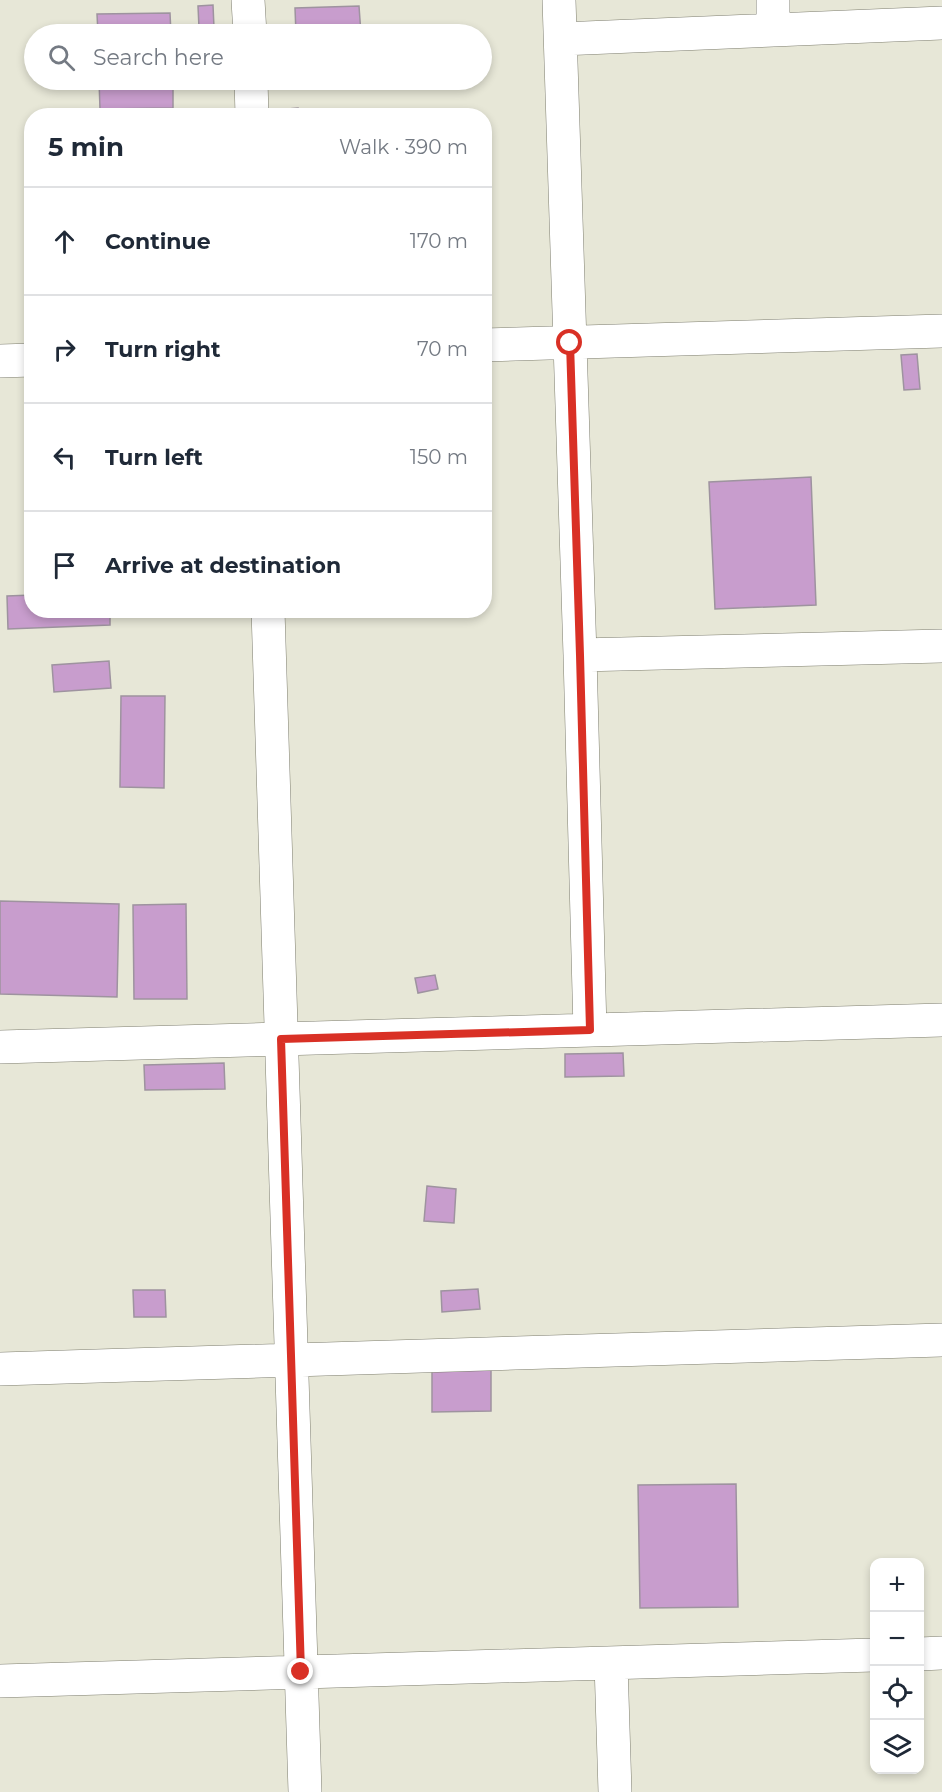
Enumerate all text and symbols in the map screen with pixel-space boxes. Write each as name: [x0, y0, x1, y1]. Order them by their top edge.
search box: [24, 24, 492, 90]
icon: search: [45, 41, 78, 74]
text: Search here: [93, 44, 224, 71]
text: 5 min: [48, 131, 124, 163]
text: Walk · 390 m: [339, 135, 468, 159]
icon: ahead: [48, 225, 81, 258]
text: Continue: [105, 228, 211, 255]
text: 170 m: [410, 229, 468, 253]
route start: [556, 329, 582, 355]
icon: right: [48, 333, 81, 366]
text: Turn right: [105, 336, 220, 363]
text: 70 m: [417, 337, 468, 361]
icon: left: [48, 441, 81, 474]
text: Turn left: [105, 444, 203, 471]
text: 150 m: [410, 445, 468, 469]
icon: arrive: [48, 549, 81, 582]
text: Arrive at destination: [105, 552, 341, 579]
map controls: [870, 1558, 924, 1774]
button: +: [870, 1558, 924, 1612]
button: −: [870, 1612, 924, 1666]
route end: [287, 1658, 313, 1684]
button: locate: [870, 1666, 924, 1720]
button: layers: [870, 1720, 924, 1774]

